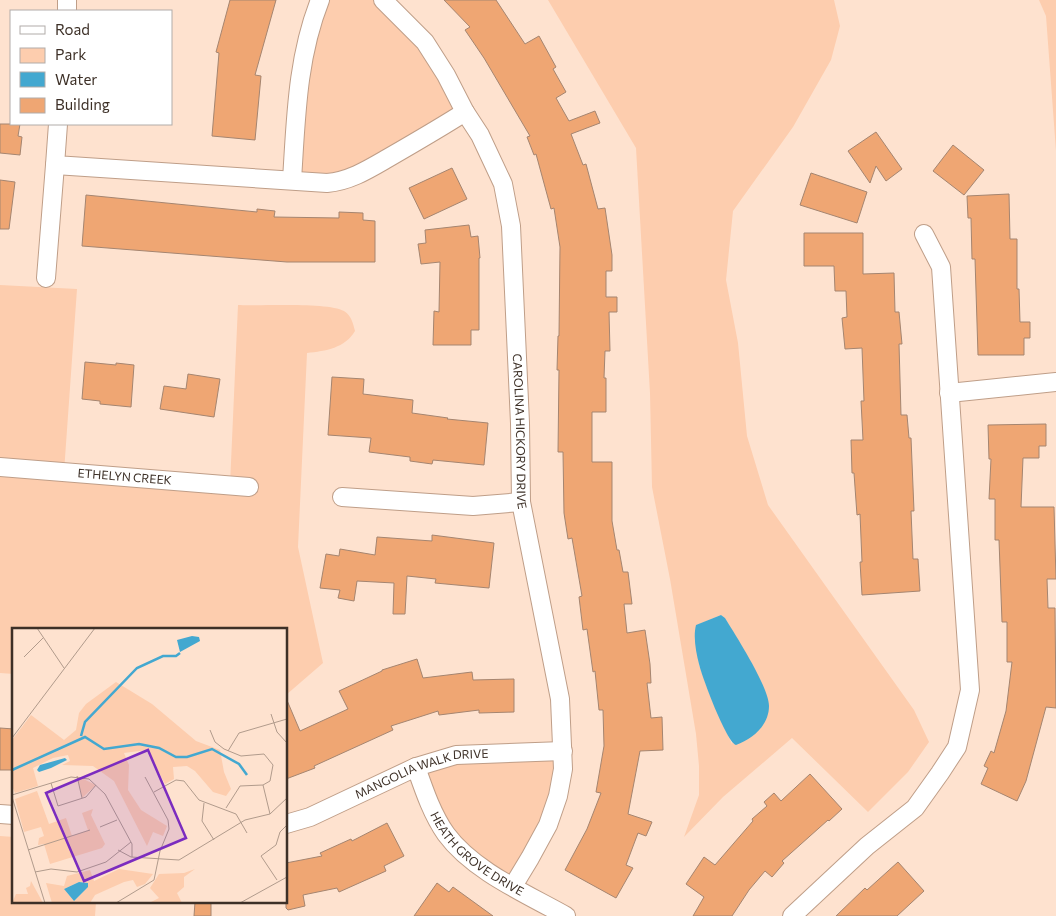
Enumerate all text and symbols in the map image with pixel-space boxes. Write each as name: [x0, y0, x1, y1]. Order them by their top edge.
legend: [10, 10, 172, 125]
text: Road: [55, 20, 90, 38]
text: Park: [55, 45, 86, 63]
text: Water: [55, 70, 97, 88]
text: Building: [55, 95, 110, 113]
street label: CAROLINA HICKORY DRIVE: [511, 353, 530, 510]
street label: ETHELYN CREEK: [77, 465, 172, 487]
inset map: [12, 628, 288, 904]
street label: MANGOLIA WALK DRIVE: [352, 746, 489, 801]
street label: HEATH GROVE DRIVE: [428, 809, 527, 898]

